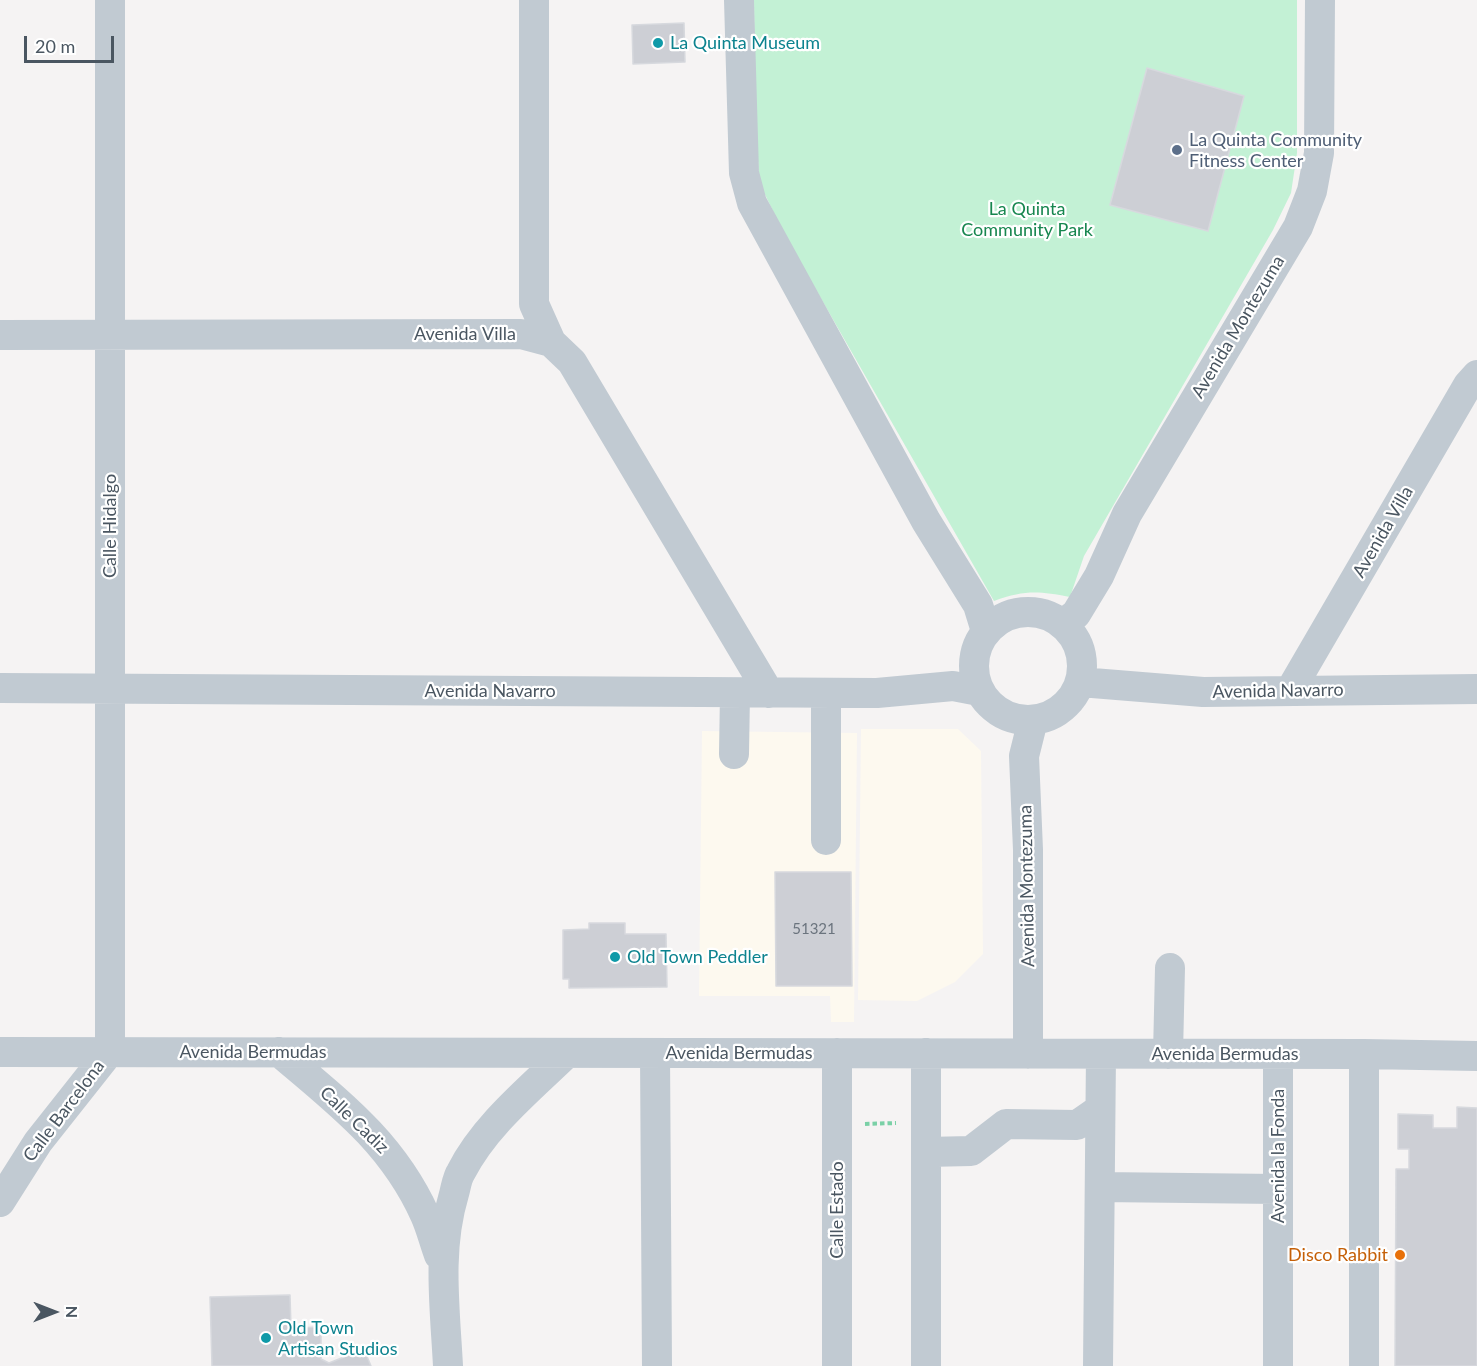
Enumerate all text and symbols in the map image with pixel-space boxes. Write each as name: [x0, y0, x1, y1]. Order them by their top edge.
scale bar: [27, 24, 117, 62]
place label: La Quinta Museum: [670, 32, 820, 54]
text: 20 m: [35, 35, 75, 57]
marker: La Quinta Museum: [651, 36, 665, 50]
place label: La Quinta Community Fitness Center: [1189, 129, 1362, 172]
marker: La Quinta Community Fitness Center: [1170, 143, 1184, 157]
park label: La Quinta Community Park: [961, 198, 1093, 240]
street label: Avenida Montezuma: [1187, 252, 1289, 402]
street label: Avenida Villa: [414, 323, 516, 345]
street label: Calle Hidalgo: [99, 474, 121, 578]
street label: Avenida Villa: [1348, 482, 1418, 582]
street label: Avenida Navarro: [1212, 679, 1344, 703]
street label: Avenida Navarro: [424, 680, 556, 702]
street label: Avenida Montezuma: [1015, 805, 1039, 967]
house number: 51321: [792, 920, 836, 938]
place label: Old Town Peddler: [627, 946, 768, 968]
marker: Old Town Peddler: [608, 950, 622, 964]
street label: Avenida Bermudas: [179, 1041, 327, 1063]
street label: Avenida Bermudas: [665, 1042, 813, 1064]
street label: Avenida Bermudas: [1151, 1043, 1299, 1065]
street label: Calle Barcelona: [19, 1056, 109, 1166]
street label: Calle Cadiz: [315, 1082, 393, 1158]
street label: Avenida la Fonda: [1267, 1089, 1289, 1223]
street label: Calle Estado: [826, 1161, 848, 1259]
place label: Disco Rabbit: [1288, 1244, 1388, 1266]
marker: Disco Rabbit: [1393, 1248, 1407, 1262]
north arrow: [24, 1282, 84, 1342]
text: N: [63, 1306, 82, 1318]
place label: Old Town Artisan Studios: [278, 1317, 397, 1360]
marker: Old Town Artisan Studios: [259, 1331, 273, 1345]

